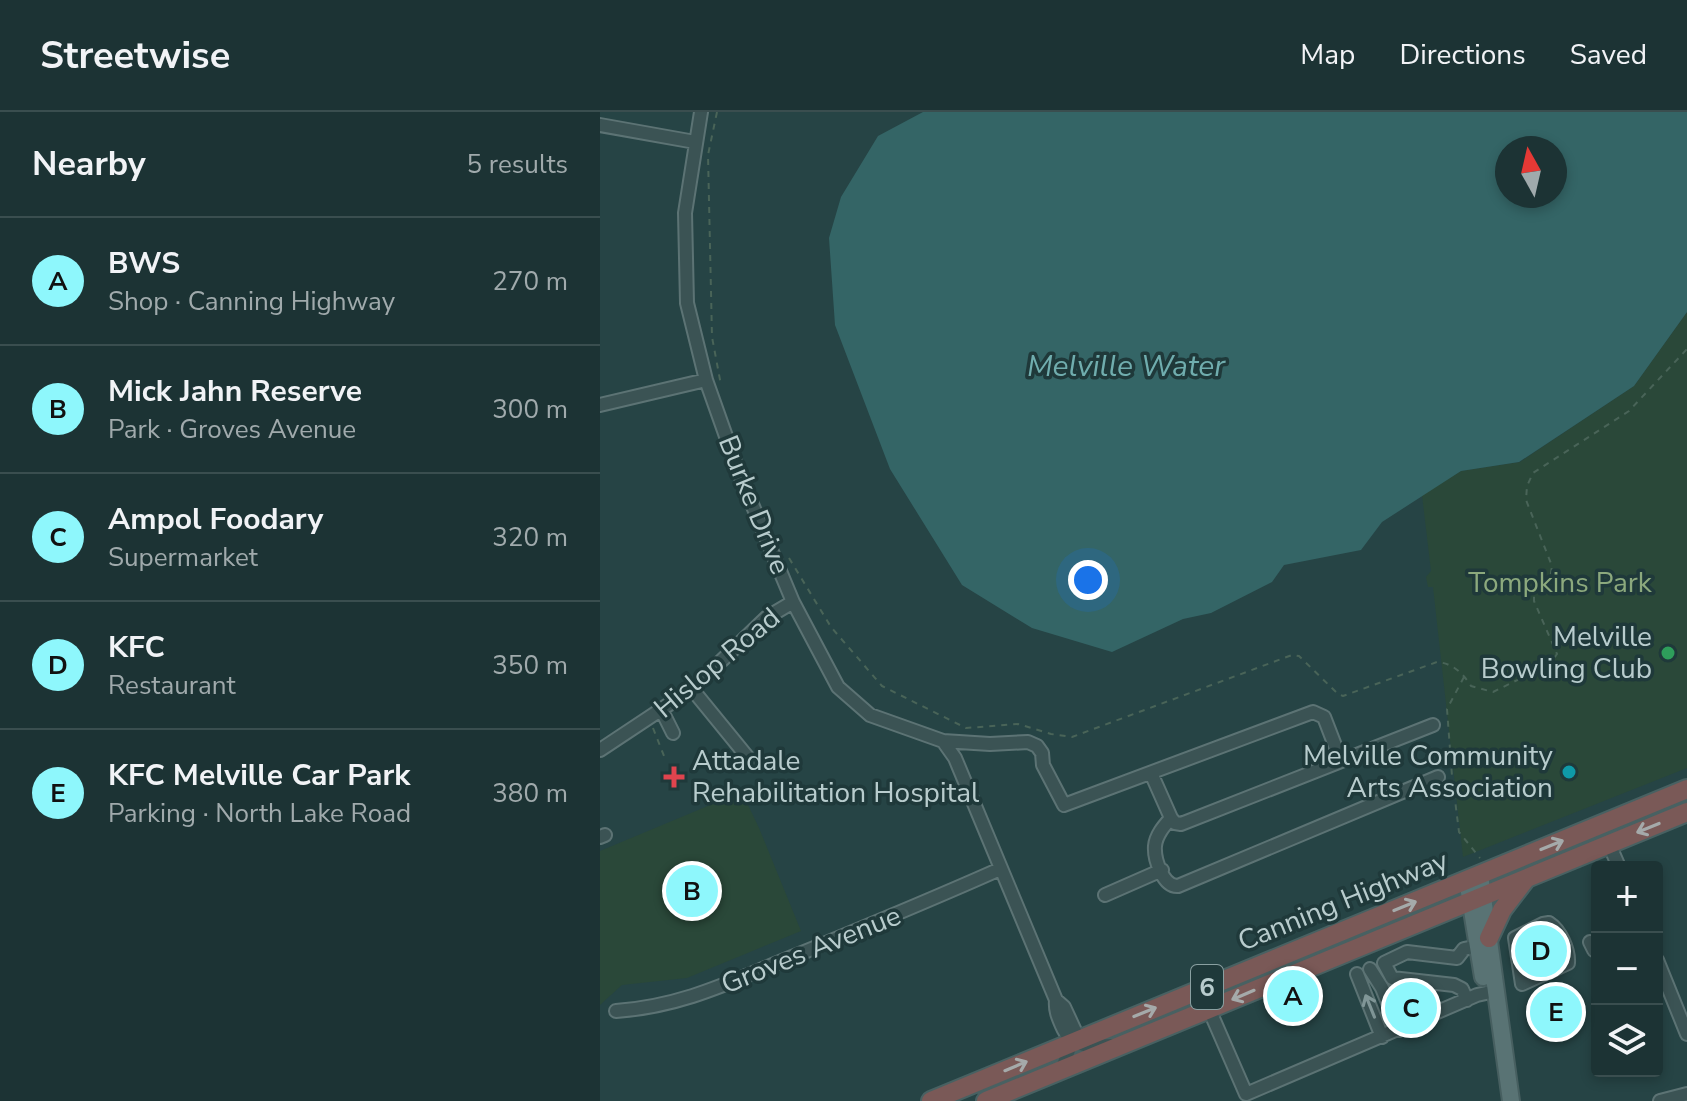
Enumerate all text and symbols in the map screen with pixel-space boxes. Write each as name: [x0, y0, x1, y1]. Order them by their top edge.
text: Streetwise: [40, 30, 230, 81]
text: Map: [1300, 36, 1355, 74]
text: Directions: [1399, 36, 1526, 74]
text: Saved: [1570, 36, 1647, 74]
north arrow: [1495, 136, 1567, 208]
text: Nearby: [32, 141, 146, 187]
text: 5 results: [467, 147, 568, 182]
text: BWS: [108, 243, 180, 284]
text: A: [48, 264, 68, 299]
text: 270 m: [492, 264, 568, 299]
text: Shop · Canning Highway: [108, 284, 395, 319]
water label: Melville Water: [1027, 346, 1226, 387]
text: Mick Jahn Reserve: [108, 371, 362, 412]
text: B: [49, 392, 67, 427]
text: 300 m: [492, 392, 568, 427]
text: Park · Groves Avenue: [108, 412, 356, 447]
street label: Burke Drive: [709, 430, 799, 580]
text: Ampol Foodary: [108, 499, 323, 540]
text: C: [49, 520, 67, 555]
text: 320 m: [492, 520, 568, 555]
text: Supermarket: [108, 540, 258, 575]
your location: [1068, 560, 1108, 600]
park label: Tompkins Park: [1468, 564, 1653, 602]
street label: Hislop Road: [646, 599, 788, 727]
place label: Melville Bowling Club: [1481, 618, 1652, 688]
text: KFC: [108, 627, 165, 668]
marker: Melville Bowling Club: [1659, 644, 1677, 662]
text: D: [48, 648, 68, 683]
text: 350 m: [492, 648, 568, 683]
text: Restaurant: [108, 668, 236, 703]
place label: Melville Community Arts Association: [1303, 737, 1554, 807]
place label: Attadale Rehabilitation Hospital: [692, 742, 980, 812]
text: KFC Melville Car Park: [108, 755, 410, 796]
marker: Melville Community Arts Association: [1560, 763, 1578, 781]
marker: Attadale Rehabilitation Hospital: [663, 766, 685, 788]
text: E: [50, 776, 66, 811]
text: 380 m: [492, 776, 568, 811]
text: Parking · North Lake Road: [108, 796, 411, 831]
one-way arrow: [1636, 822, 1661, 836]
one-way arrow: [1539, 836, 1564, 851]
street label: Canning Highway: [1232, 841, 1454, 960]
pin: B: [666, 861, 718, 921]
map controls: [1591, 861, 1663, 1077]
button: +: [1591, 861, 1663, 933]
street label: Groves Avenue: [716, 897, 906, 1003]
one-way arrow: [1392, 897, 1417, 912]
pin: D: [1515, 921, 1567, 981]
button: −: [1591, 933, 1663, 1005]
road number: 6: [1191, 965, 1223, 1009]
pin: A: [1267, 966, 1319, 1026]
pin: C: [1385, 978, 1437, 1038]
pin: E: [1530, 982, 1582, 1042]
one-way arrow: [1231, 988, 1256, 1003]
one-way arrow: [1362, 994, 1376, 1019]
one-way arrow: [1132, 1004, 1157, 1019]
button: layers: [1591, 1005, 1663, 1077]
one-way arrow: [1003, 1057, 1028, 1072]

